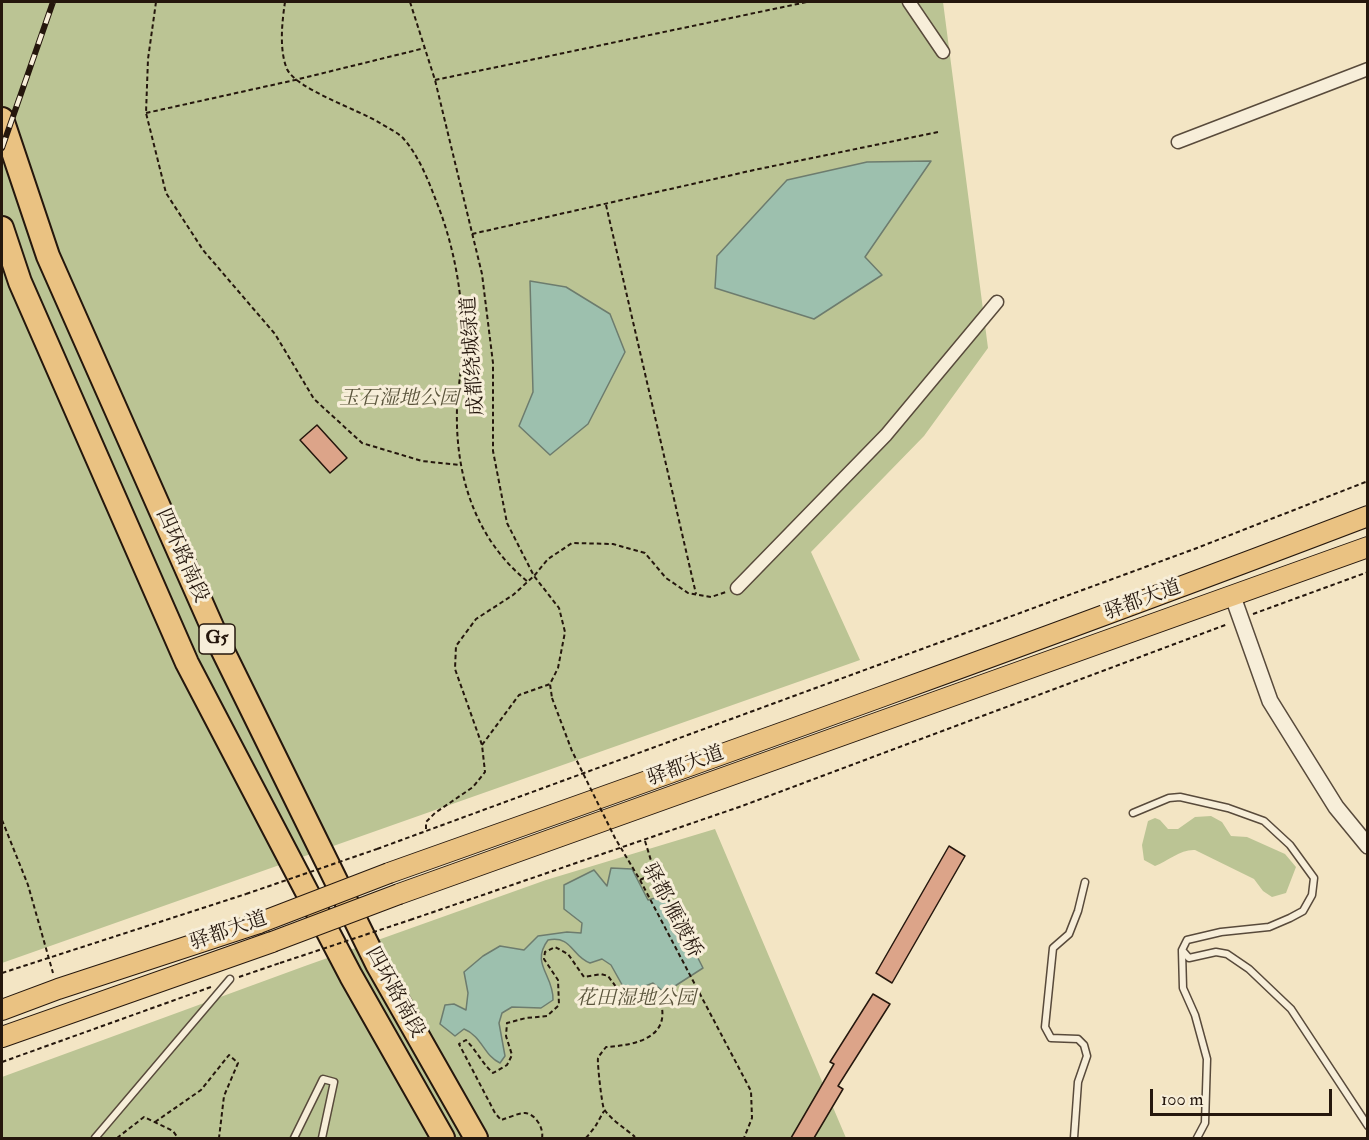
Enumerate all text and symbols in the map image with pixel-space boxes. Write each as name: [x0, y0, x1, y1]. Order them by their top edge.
street label: 成都绕城绿道: [458, 295, 490, 417]
park label: 玉石湿地公园: [339, 388, 459, 412]
street label: 四环路南段: [150, 505, 212, 607]
street label: 驿都大道: [1101, 576, 1185, 626]
road number: G5: [199, 624, 235, 654]
street label: 驿都大道: [644, 742, 728, 792]
street label: 驿都·雁渡桥: [636, 859, 706, 963]
street label: 驿都大道: [187, 908, 271, 956]
street label: 四环路南段: [359, 943, 429, 1043]
park label: 花田湿地公园: [576, 988, 696, 1012]
scale bar: [1153, 1077, 1334, 1115]
text: 100 m: [1161, 1088, 1204, 1111]

